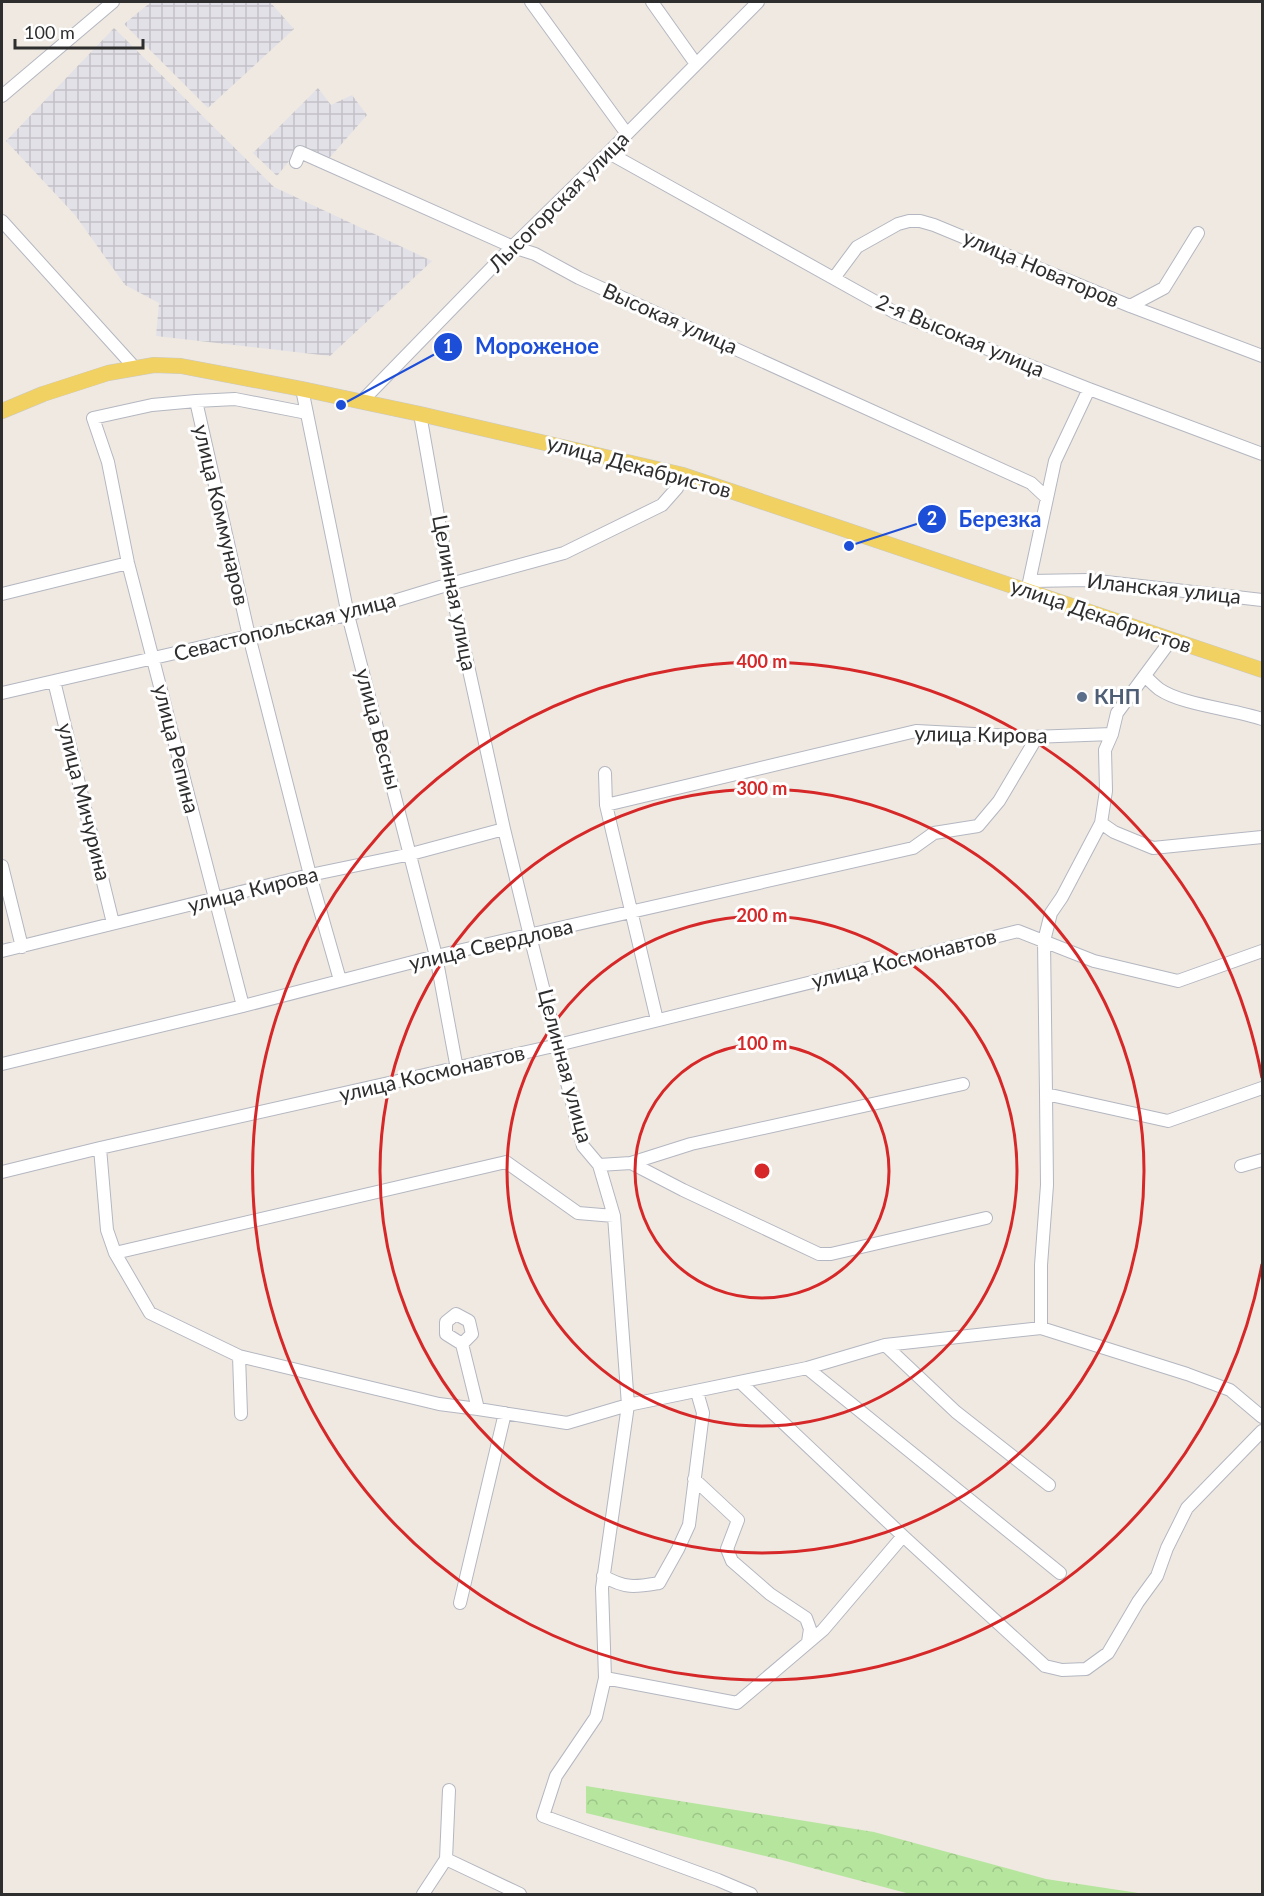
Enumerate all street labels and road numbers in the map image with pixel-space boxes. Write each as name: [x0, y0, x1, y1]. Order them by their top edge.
street label: Лысогорская улица: [482, 126, 633, 277]
street label: улица Новаторов: [960, 223, 1123, 312]
street label: Высокая улица: [599, 277, 742, 358]
street label: 2-я Высокая улица: [873, 288, 1048, 381]
street label: улица Коммунаров: [190, 422, 255, 607]
street label: улица Декабристов: [545, 429, 734, 502]
street label: Целинная улица: [428, 513, 483, 673]
street label: Иланская улица: [1086, 567, 1242, 608]
street label: улица Декабристов: [1008, 572, 1195, 657]
street label: Севастопольская улица: [171, 586, 398, 665]
street label: улица Весны: [351, 665, 408, 792]
street label: улица Репина: [149, 682, 206, 816]
street label: улица Мичурина: [54, 720, 117, 883]
street label: улица Кирова: [914, 720, 1048, 747]
street label: улица Кирова: [185, 860, 320, 917]
street label: улица Свердлова: [406, 913, 575, 975]
street label: улица Космонавтов: [809, 922, 999, 993]
street label: Целинная улица: [534, 986, 599, 1145]
street label: улица Космонавтов: [336, 1039, 527, 1106]

